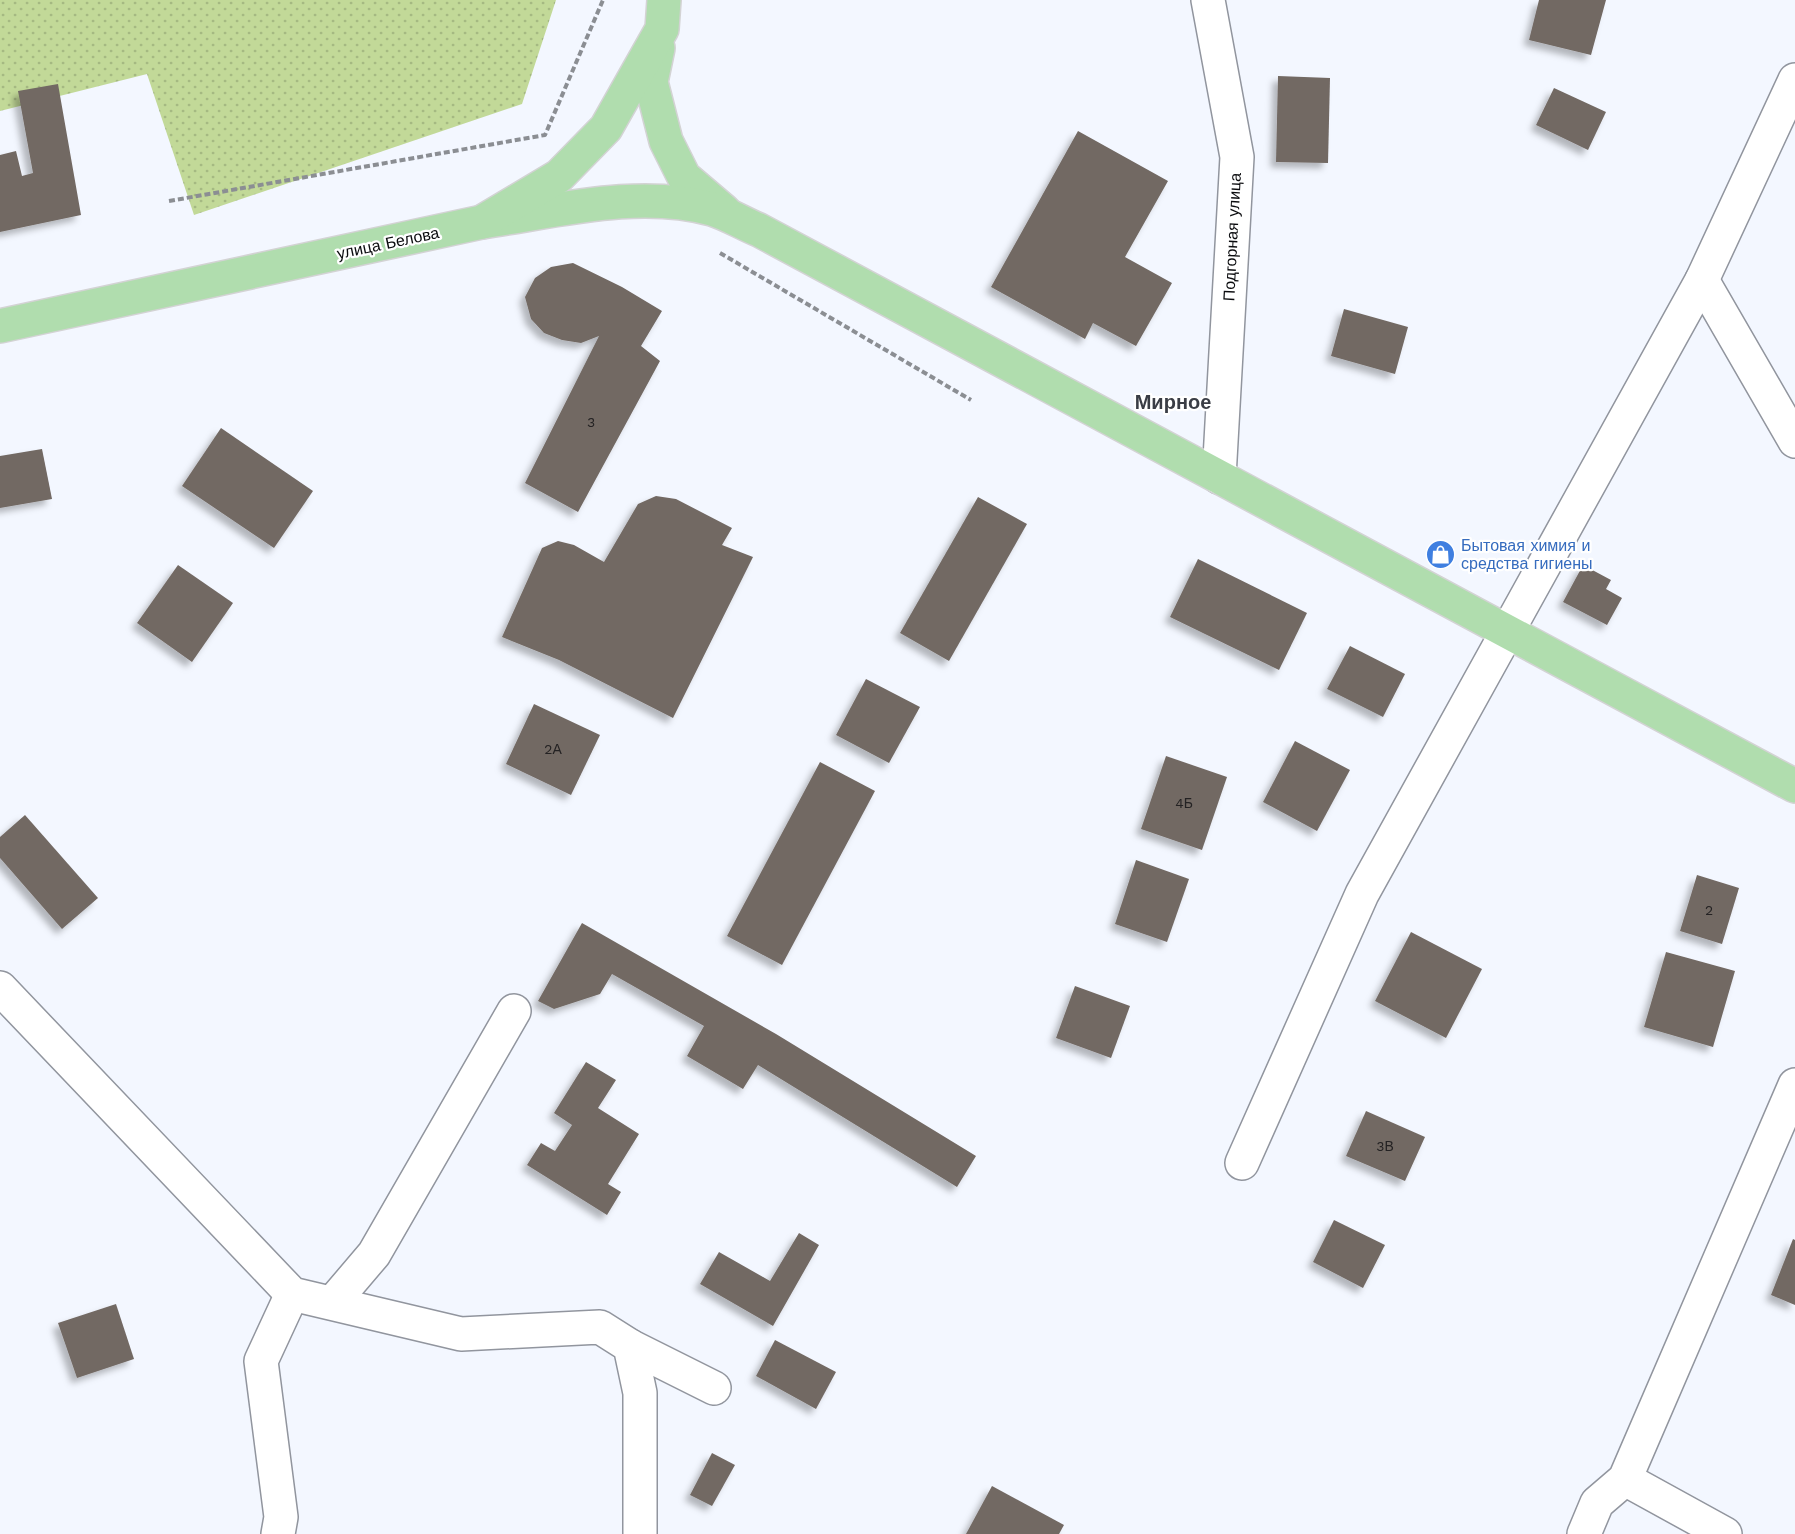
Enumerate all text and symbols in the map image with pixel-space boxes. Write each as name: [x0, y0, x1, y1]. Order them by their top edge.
street label: Подгорная улица: [1219, 172, 1245, 302]
street label: улица Белова: [335, 223, 441, 263]
district label: Мирное: [1135, 390, 1211, 414]
house number: 3: [587, 414, 595, 430]
place label: Бытовая химия и средства гигиены: [1461, 536, 1593, 573]
shop icon: Бытовая химия и средства гигиены: [1424, 538, 1456, 570]
house number: 2А: [544, 741, 562, 757]
house number: 4Б: [1175, 795, 1193, 811]
house number: 2: [1705, 902, 1713, 918]
house number: 3В: [1376, 1138, 1394, 1154]

